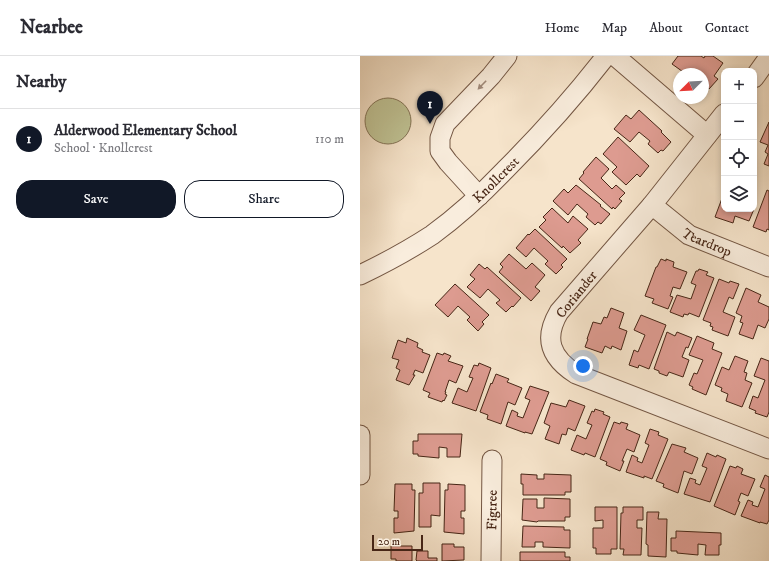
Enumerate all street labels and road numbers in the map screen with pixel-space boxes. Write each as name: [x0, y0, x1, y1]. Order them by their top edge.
street label: Knollcrest: [469, 153, 524, 207]
street label: Teardrop: [677, 225, 734, 261]
street label: Coriander: [552, 267, 602, 322]
street label: Figtree: [483, 490, 502, 530]

